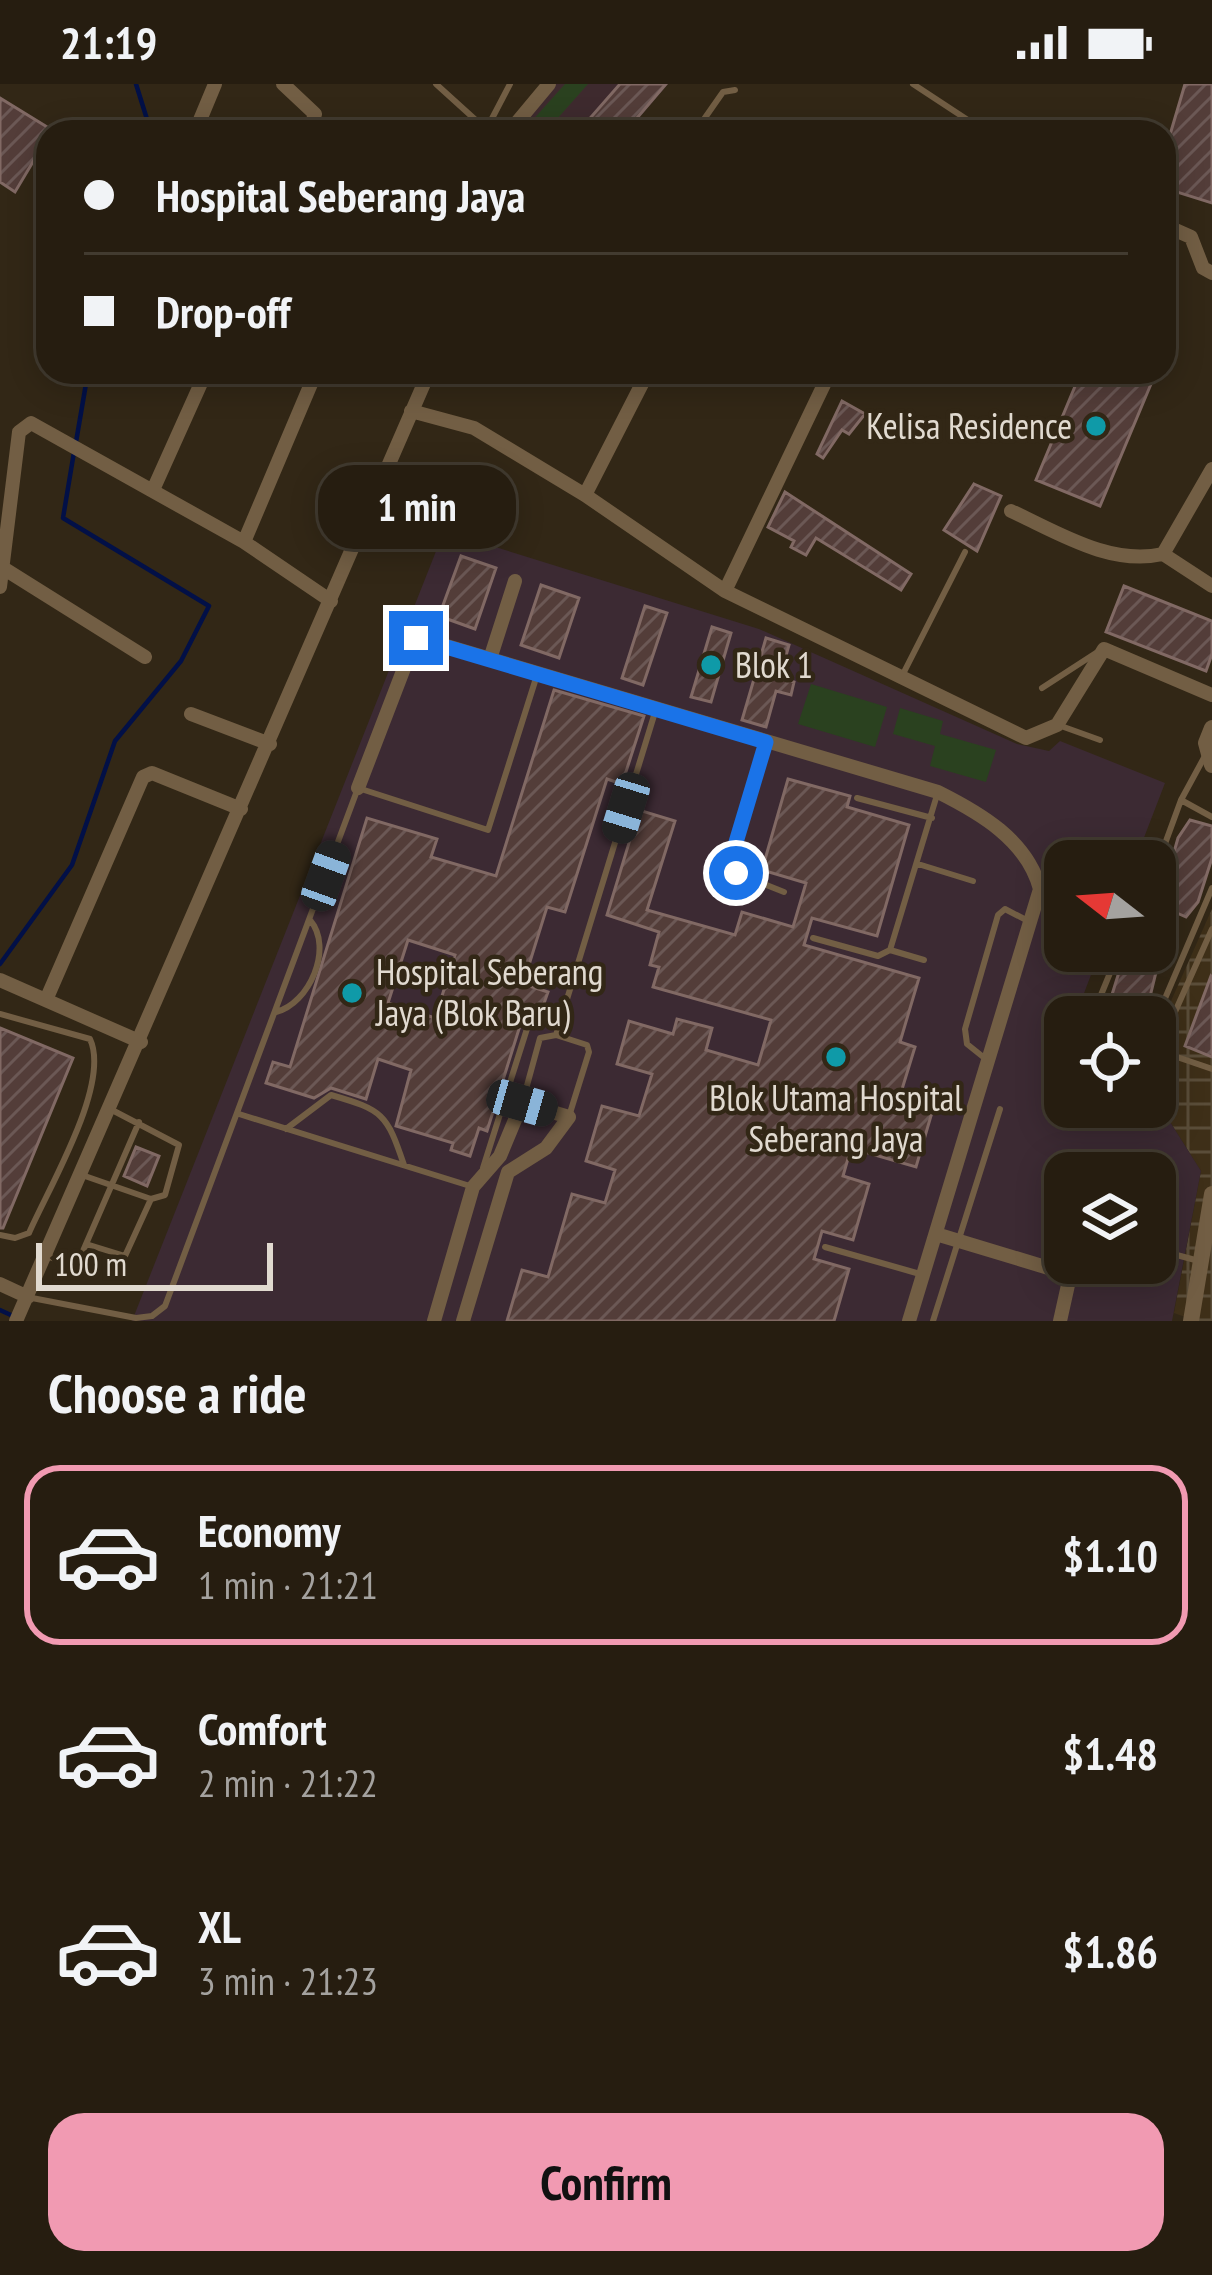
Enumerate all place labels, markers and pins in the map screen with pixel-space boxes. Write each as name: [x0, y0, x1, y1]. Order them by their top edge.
place label: Kelisa Residence: [866, 402, 1072, 449]
marker: Kelisa Residence: [1083, 413, 1109, 439]
place label: Blok 1: [735, 641, 813, 688]
marker: Blok 1: [698, 652, 724, 678]
place label: Hospital Seberang Jaya (Blok Baru): [375, 948, 603, 1036]
marker: Hospital Seberang Jaya (Blok Baru): [339, 980, 365, 1006]
marker: Blok Utama Hospital Seberang Jaya: [823, 1044, 849, 1070]
place label: Blok Utama Hospital Seberang Jaya: [709, 1074, 963, 1162]

